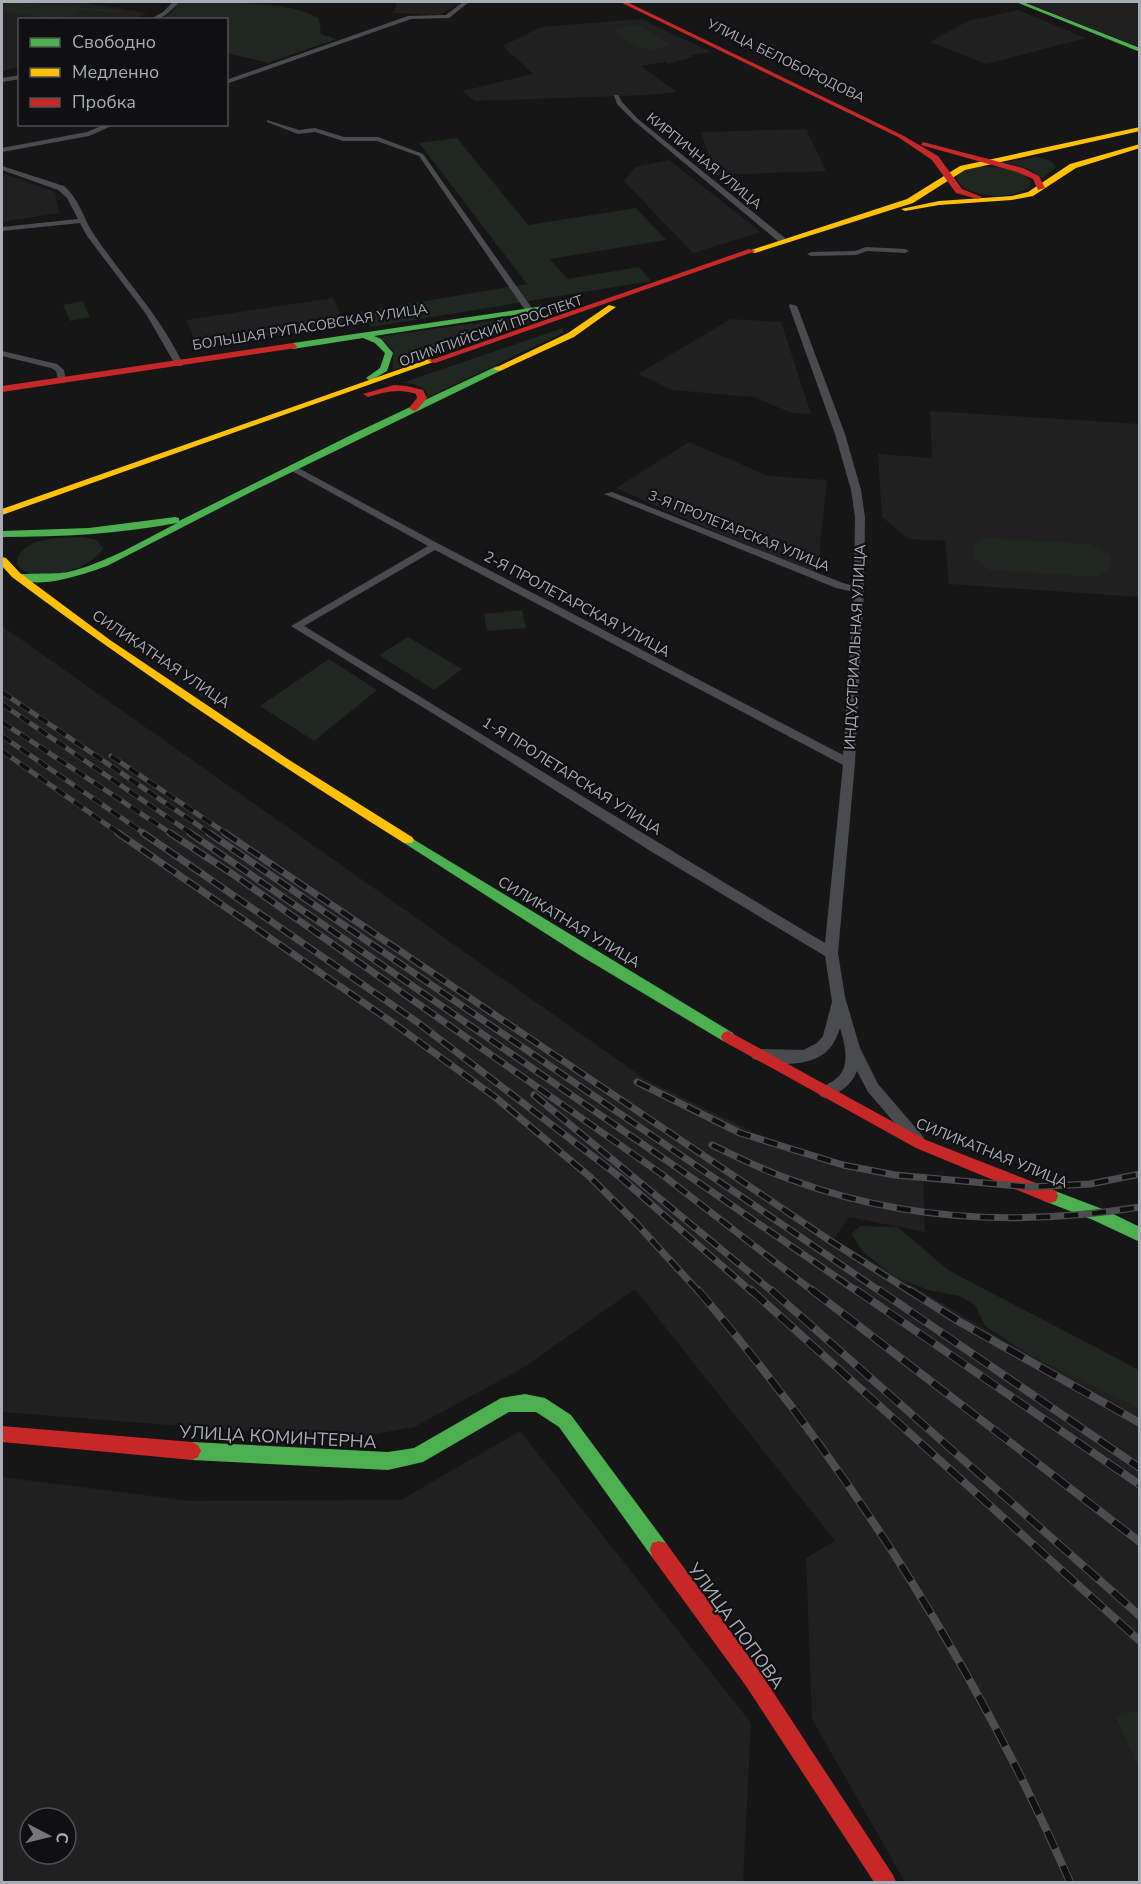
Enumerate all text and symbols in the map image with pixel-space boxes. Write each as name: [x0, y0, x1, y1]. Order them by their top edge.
street label: УЛИЦА БЕЛОБОРОДОВА: [703, 14, 868, 108]
legend: [18, 18, 228, 126]
text: Свободно: [72, 30, 156, 54]
text: Медленно: [72, 60, 159, 84]
text: Пробка: [72, 90, 136, 114]
street label: КИРПИЧНАЯ УЛИЦА: [642, 108, 766, 214]
street label: ОЛИМПИЙСКИЙ ПРОСПЕКТ: [397, 290, 586, 371]
street label: БОЛЬШАЯ РУПАСОВСКАЯ УЛИЦА: [191, 299, 429, 355]
street label: 3-Я ПРОЛЕТАРСКАЯ УЛИЦА: [645, 486, 833, 576]
street label: ИНДУСТРИАЛЬНАЯ УЛИЦА: [840, 544, 870, 750]
street label: 2-Я ПРОЛЕТАРСКАЯ УЛИЦА: [480, 546, 674, 662]
street label: СИЛИКАТНАЯ УЛИЦА: [88, 605, 234, 713]
street label: 1-Я ПРОЛЕТАРСКАЯ УЛИЦА: [478, 712, 666, 840]
street label: СИЛИКАТНАЯ УЛИЦА: [494, 872, 644, 972]
street label: СИЛИКАТНАЯ УЛИЦА: [913, 1113, 1071, 1193]
street label: УЛИЦА КОМИНТЕРНА: [178, 1420, 377, 1454]
street label: УЛИЦА ПОПОВА: [682, 1557, 790, 1694]
north arrow: [18, 1806, 78, 1866]
text: С: [50, 1831, 73, 1845]

